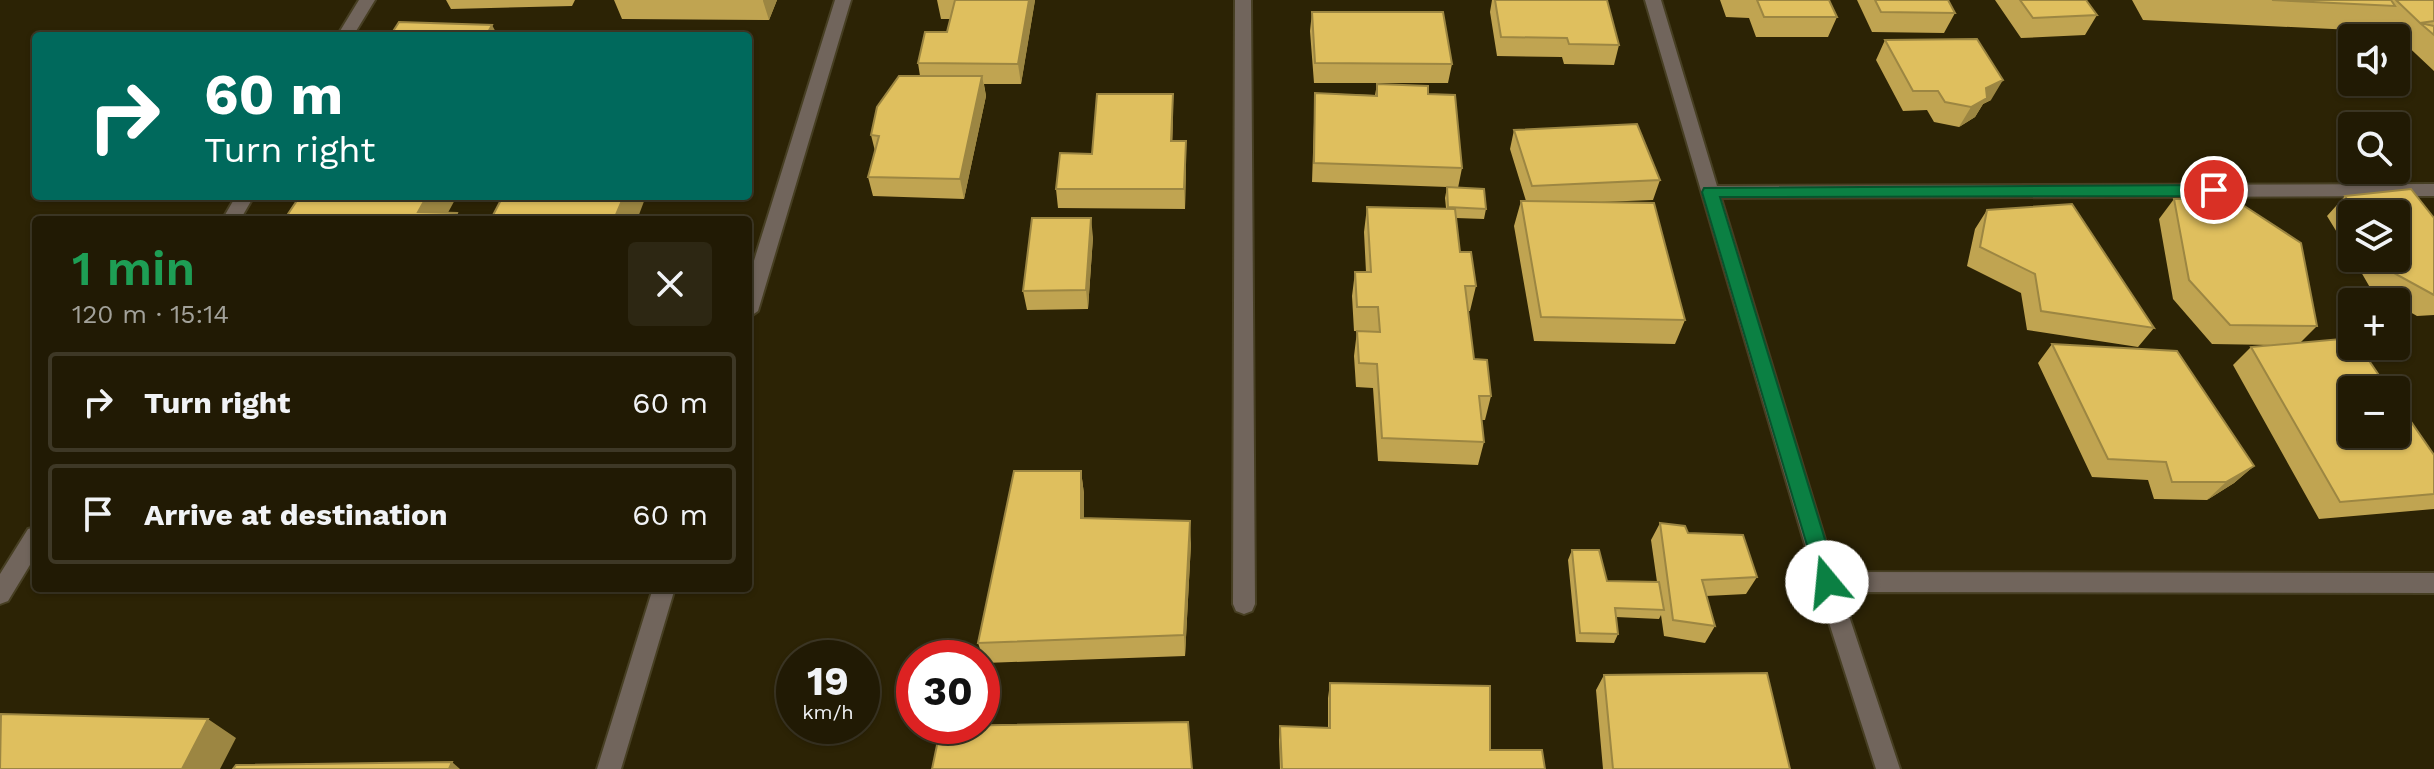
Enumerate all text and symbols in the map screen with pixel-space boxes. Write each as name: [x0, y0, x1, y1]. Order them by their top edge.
map controls: [2338, 24, 2410, 448]
button: sound: [2338, 24, 2410, 96]
text: 60 m: [204, 62, 343, 128]
icon: right: [72, 64, 176, 168]
button: search: [2338, 112, 2410, 184]
text: Turn right: [204, 129, 375, 171]
pin: [2180, 156, 2248, 224]
icon: arrive: [2192, 168, 2236, 212]
button: layers: [2338, 200, 2410, 272]
text: 1 min: [72, 240, 195, 297]
button: close: [628, 242, 712, 326]
button: +: [2338, 288, 2410, 360]
text: 120 m · 15:14: [72, 299, 229, 329]
button: −: [2338, 376, 2410, 448]
icon: right: [76, 380, 120, 424]
text: Turn right: [144, 385, 290, 420]
text: 60 m: [632, 385, 708, 420]
icon: arrive: [76, 492, 120, 536]
text: Arrive at destination: [144, 497, 448, 532]
text: 60 m: [632, 497, 708, 532]
position arrow: [1785, 540, 1869, 624]
speed limit sign: 30: [896, 640, 1000, 744]
text: 19: [807, 658, 849, 705]
text: km/h: [802, 700, 854, 724]

